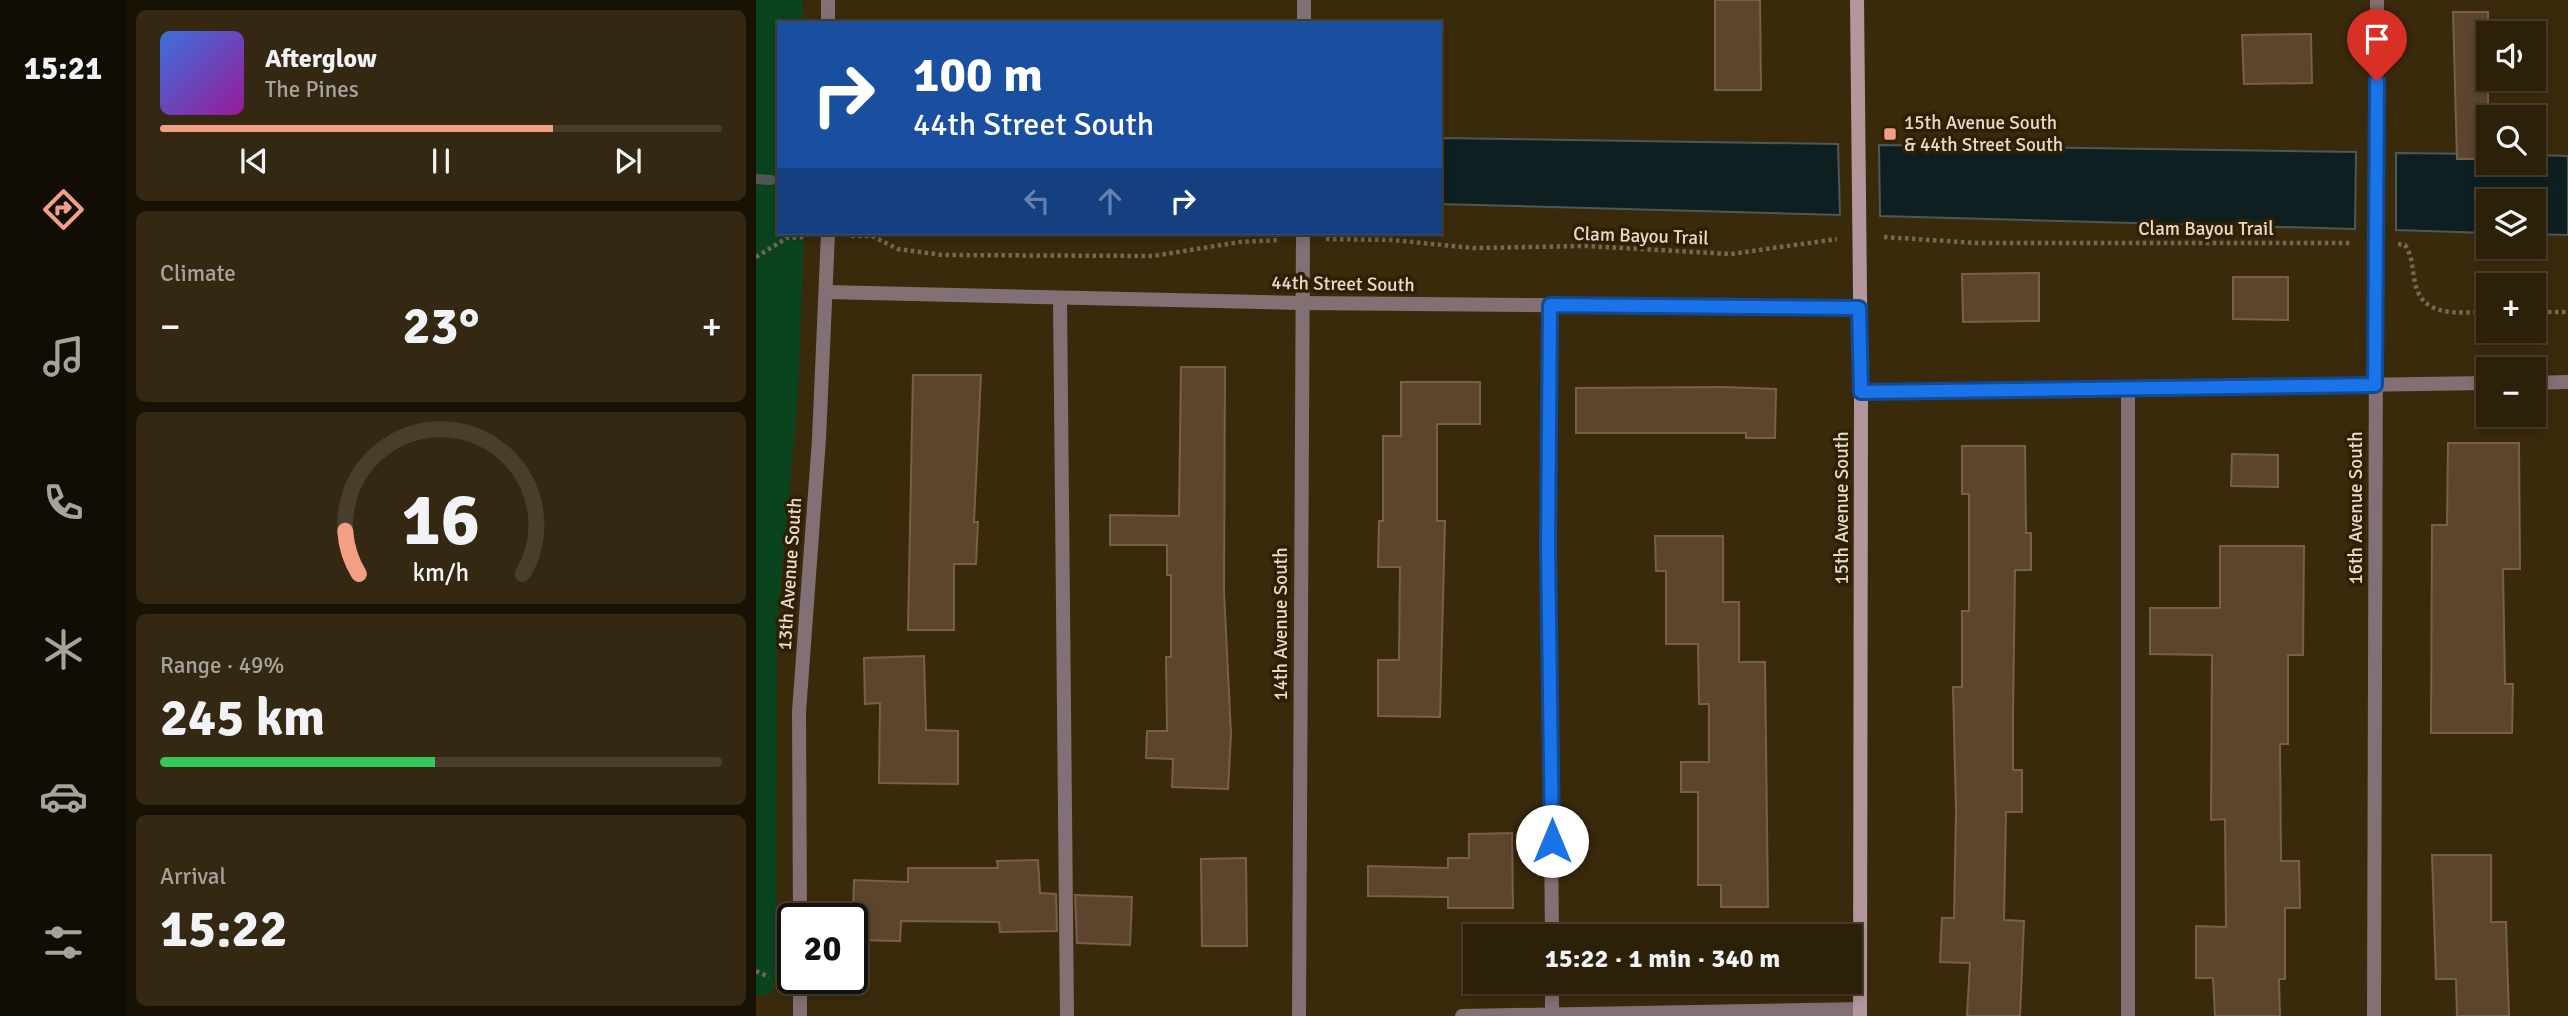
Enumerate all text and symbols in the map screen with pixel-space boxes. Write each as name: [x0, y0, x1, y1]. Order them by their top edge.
pin: [2347, 9, 2407, 81]
icon: arrive: [2358, 20, 2396, 58]
map controls: [2476, 21, 2546, 427]
button: sound: [2476, 21, 2546, 91]
text: Afterglow: [265, 43, 377, 75]
text: 100 m: [913, 45, 1043, 105]
text: 15:21: [24, 49, 102, 88]
icon: right: [798, 49, 889, 140]
text: The Pines: [265, 75, 359, 104]
text: 44th Street South: [913, 105, 1154, 144]
button: search: [2476, 105, 2546, 175]
place label: 15th Avenue South & 44th Street South: [1904, 111, 2063, 157]
marker: 15th Avenue South & 44th Street South: [1882, 126, 1898, 142]
icon: previous: [235, 142, 273, 180]
icon: pause: [422, 142, 460, 180]
icon: next: [609, 142, 647, 180]
icon: left: [1018, 182, 1056, 220]
icon: ahead: [1091, 182, 1129, 220]
icon: right: [1164, 182, 1202, 220]
icon: directions: [39, 185, 88, 234]
button: layers: [2476, 189, 2546, 259]
street label: Clam Bayou Trail: [2138, 217, 2274, 241]
street label: Clam Bayou Trail: [1573, 222, 1709, 250]
text: Climate: [160, 259, 236, 288]
street label: 44th Street South: [1271, 271, 1415, 297]
button: +: [2476, 273, 2546, 343]
text: 23°: [403, 294, 479, 358]
text: −: [160, 303, 181, 350]
text: +: [701, 303, 722, 350]
icon: music: [39, 332, 88, 381]
button: −: [2476, 357, 2546, 427]
street label: 15th Avenue South: [1830, 431, 1854, 585]
street label: 16th Avenue South: [2344, 431, 2368, 585]
text: 16: [402, 476, 480, 565]
icon: phone: [39, 478, 88, 527]
street label: 13th Avenue South: [773, 497, 807, 651]
street label: 14th Avenue South: [1269, 547, 1293, 701]
text: km/h: [413, 557, 469, 588]
icon: climate: [39, 625, 88, 674]
text: Range · 49%: [160, 651, 284, 680]
text: 245 km: [160, 686, 325, 750]
icon: car: [39, 772, 88, 821]
position arrow: [1515, 804, 1589, 878]
text: Arrival: [160, 862, 226, 891]
text: 15:22: [160, 897, 288, 961]
speed limit sign: 20: [777, 903, 868, 994]
icon: filters: [39, 918, 88, 967]
text: 15:22 · 1 min · 340 m: [1545, 943, 1780, 975]

